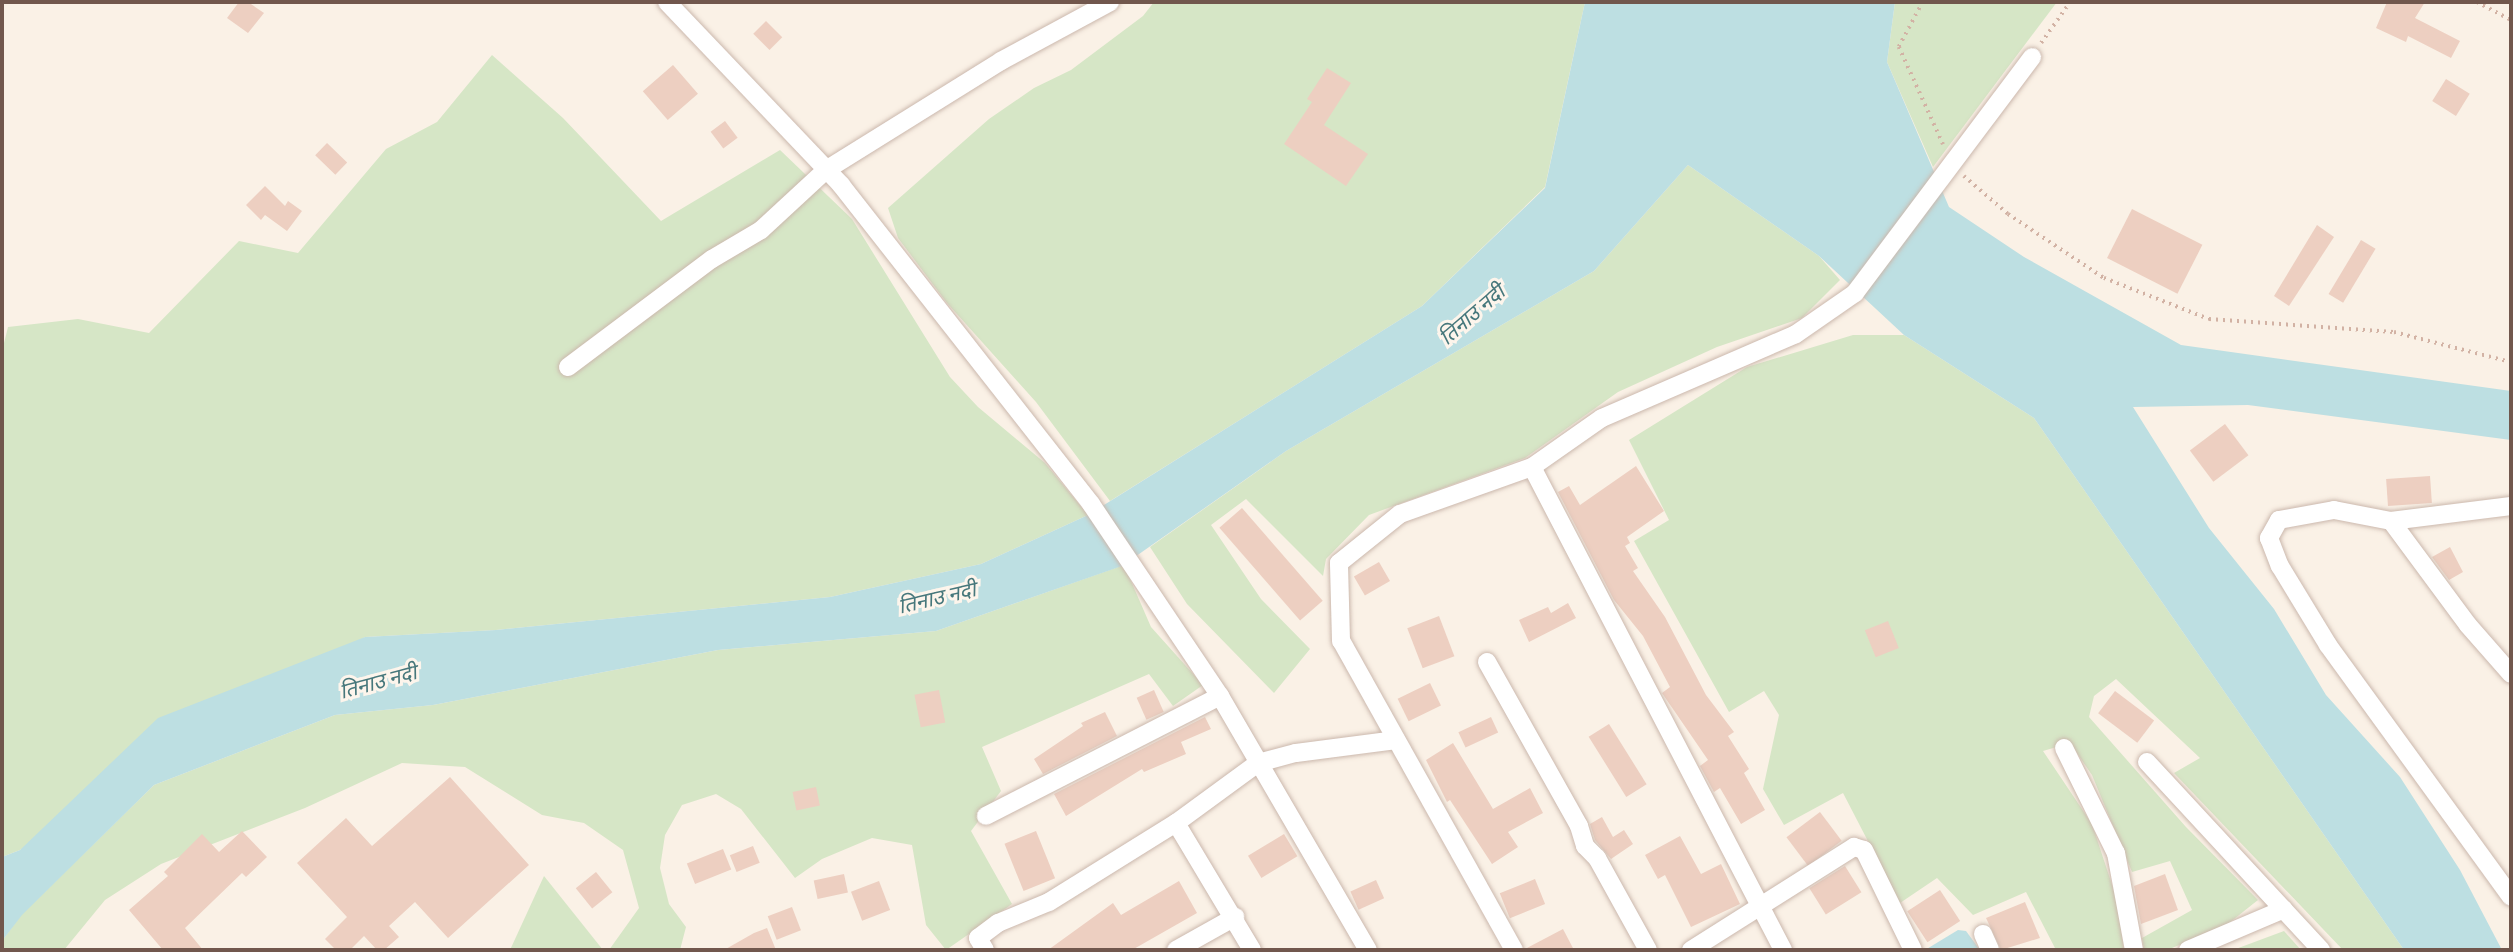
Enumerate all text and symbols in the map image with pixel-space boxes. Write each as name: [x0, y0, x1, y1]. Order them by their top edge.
water label: तिनाउ नदी: [1434, 280, 1510, 350]
water label: तिनाउ नदी: [896, 577, 978, 619]
water label: तिनाउ नदी: [337, 660, 419, 704]

